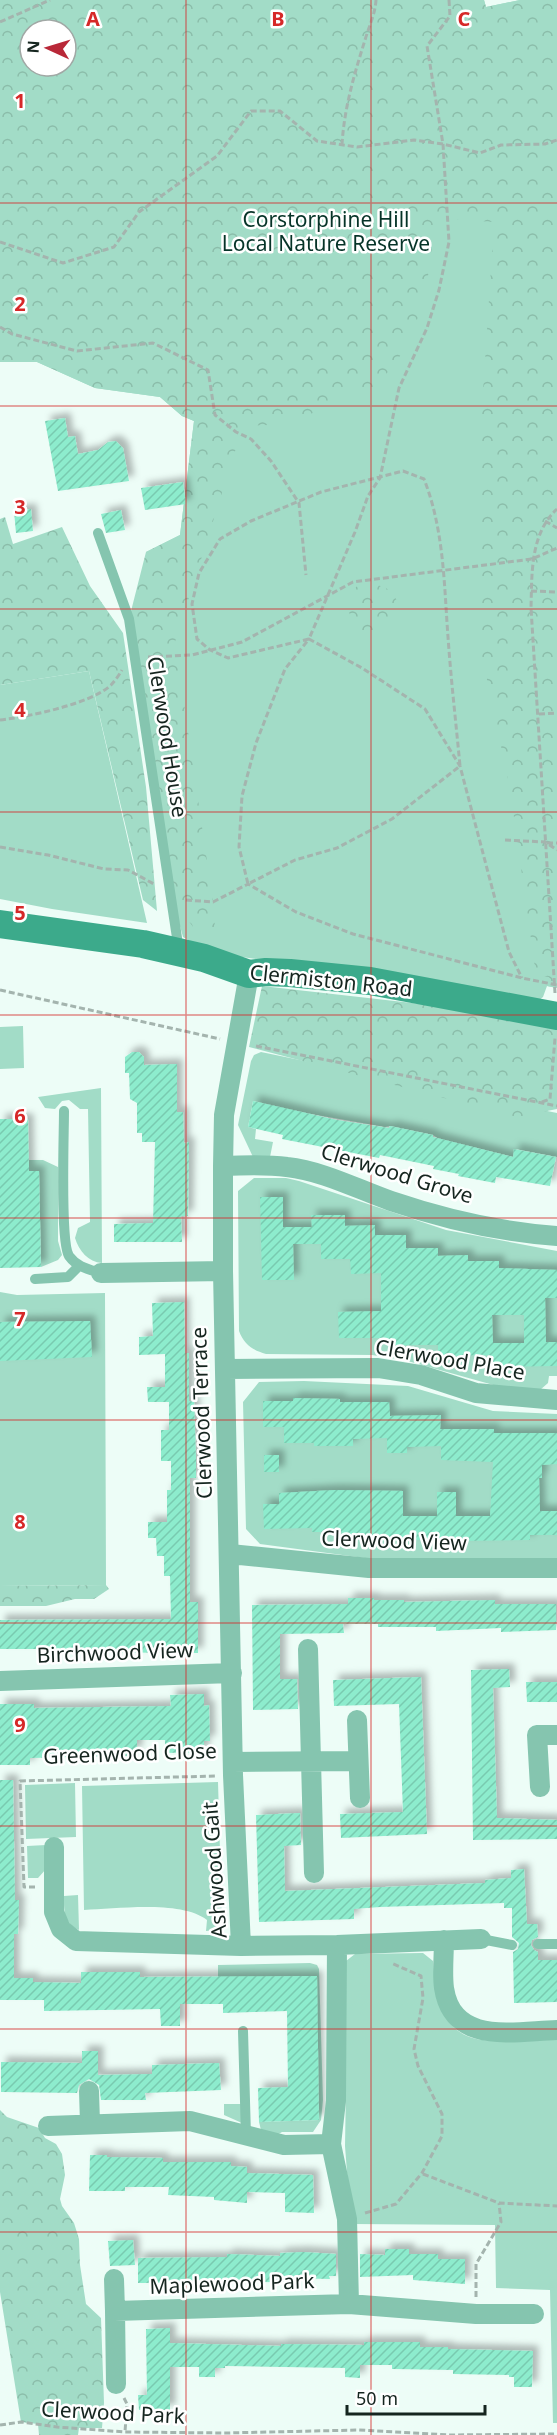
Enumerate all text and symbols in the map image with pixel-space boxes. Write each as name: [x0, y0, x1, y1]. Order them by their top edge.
text: A: [86, 5, 100, 32]
text: B: [271, 5, 285, 32]
text: C: [458, 5, 471, 32]
north arrow: [18, 18, 78, 78]
text: N: [22, 40, 44, 54]
text: 1: [14, 87, 26, 114]
park label: Corstorphine Hill Local Nature Reserve: [222, 205, 430, 257]
text: 2: [14, 290, 26, 317]
text: 3: [14, 493, 26, 520]
street label: Clerwood House: [141, 654, 195, 819]
text: 4: [14, 696, 26, 723]
text: 5: [14, 899, 26, 926]
street label: Clermiston Road: [248, 958, 414, 1002]
text: 6: [14, 1102, 26, 1129]
street label: Clerwood Grove: [318, 1137, 477, 1210]
text: 7: [14, 1305, 26, 1332]
street label: Clerwood Terrace: [184, 1327, 218, 1500]
street label: Clerwood Place: [373, 1332, 527, 1386]
text: 8: [14, 1508, 26, 1535]
street label: Clerwood View: [321, 1523, 468, 1557]
street label: Birchwood View: [36, 1635, 194, 1669]
text: 9: [14, 1711, 26, 1738]
street label: Greenwood Close: [43, 1736, 217, 1770]
street label: Ashwood Gait: [195, 1800, 233, 1939]
street label: Maplewood Park: [149, 2266, 316, 2300]
scale bar: [347, 2378, 485, 2416]
text: 50 m: [356, 2386, 398, 2410]
street label: Clerwood Park: [40, 2394, 186, 2430]

